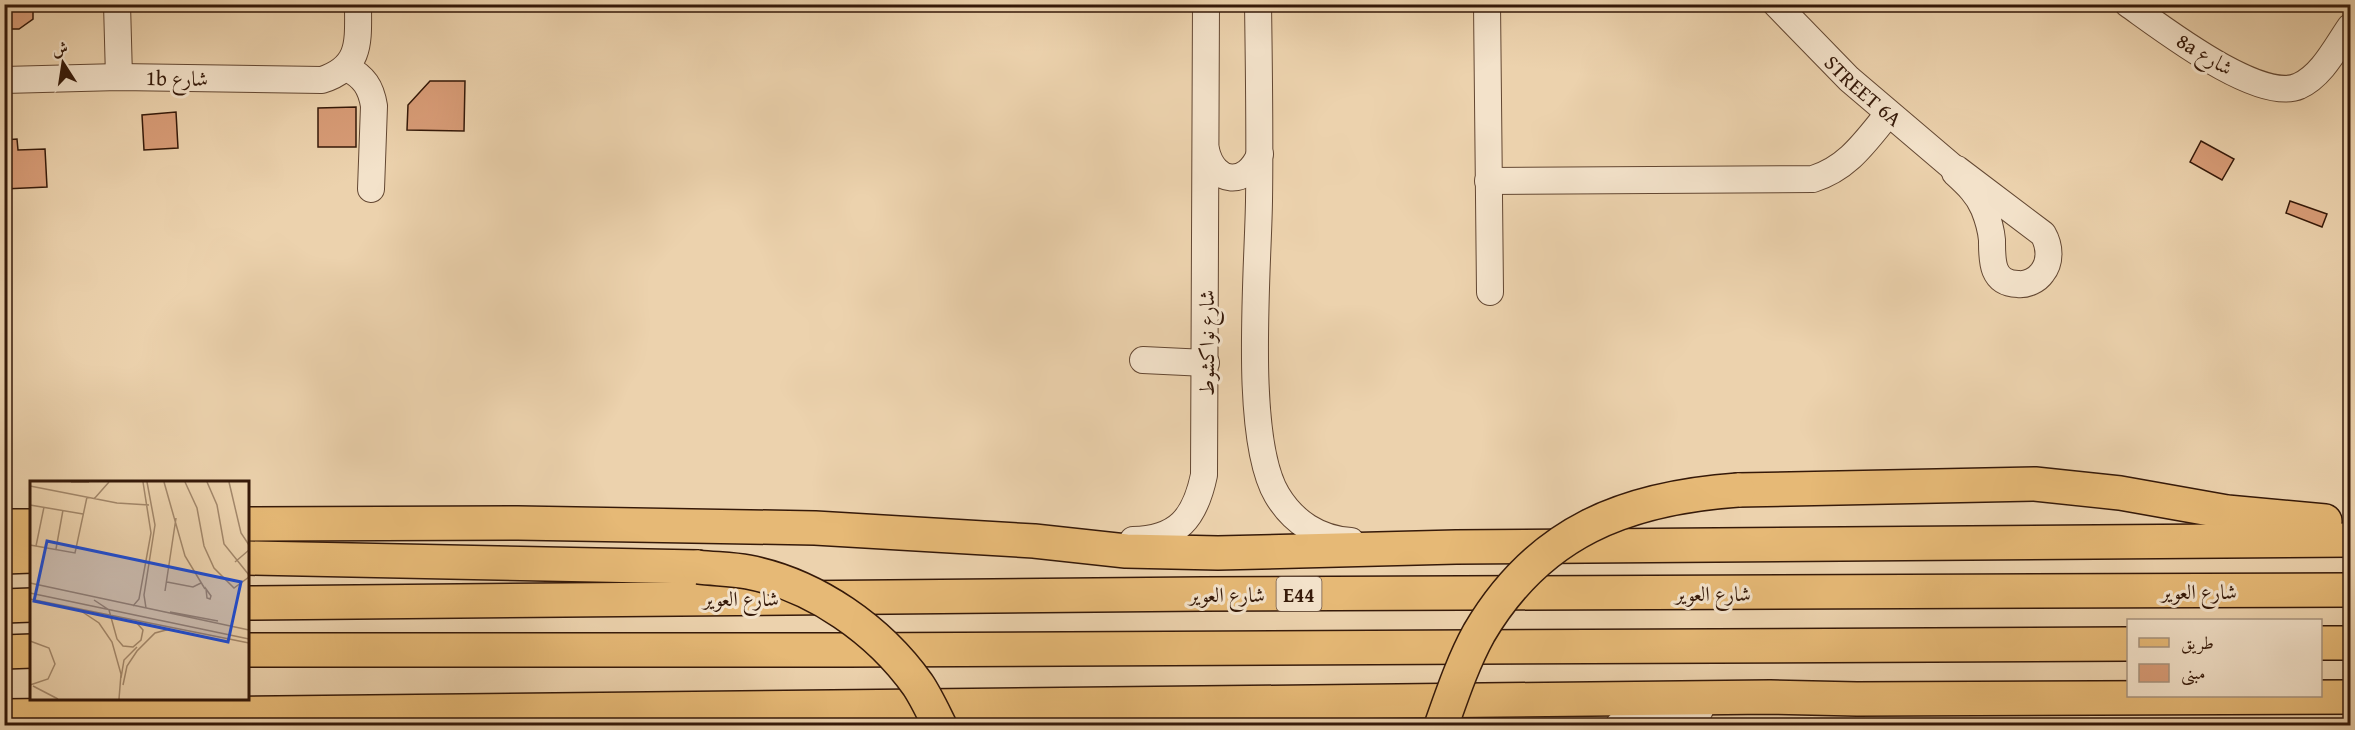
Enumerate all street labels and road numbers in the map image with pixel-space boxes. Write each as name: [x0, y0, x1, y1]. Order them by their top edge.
street label: 8a شارع: [2169, 25, 2239, 86]
street label: STREET 6A: [1818, 47, 1909, 134]
street label: 1b شارع: [146, 62, 208, 97]
street label: شارع نواكشوط: [1191, 290, 1225, 396]
street label: شارع العوير: [2159, 576, 2237, 610]
road number: E44: [1276, 577, 1322, 611]
street label: شارع العوير: [1673, 578, 1751, 612]
street label: شارع العوير: [1187, 579, 1265, 613]
street label: شارع العوير: [701, 583, 779, 617]

